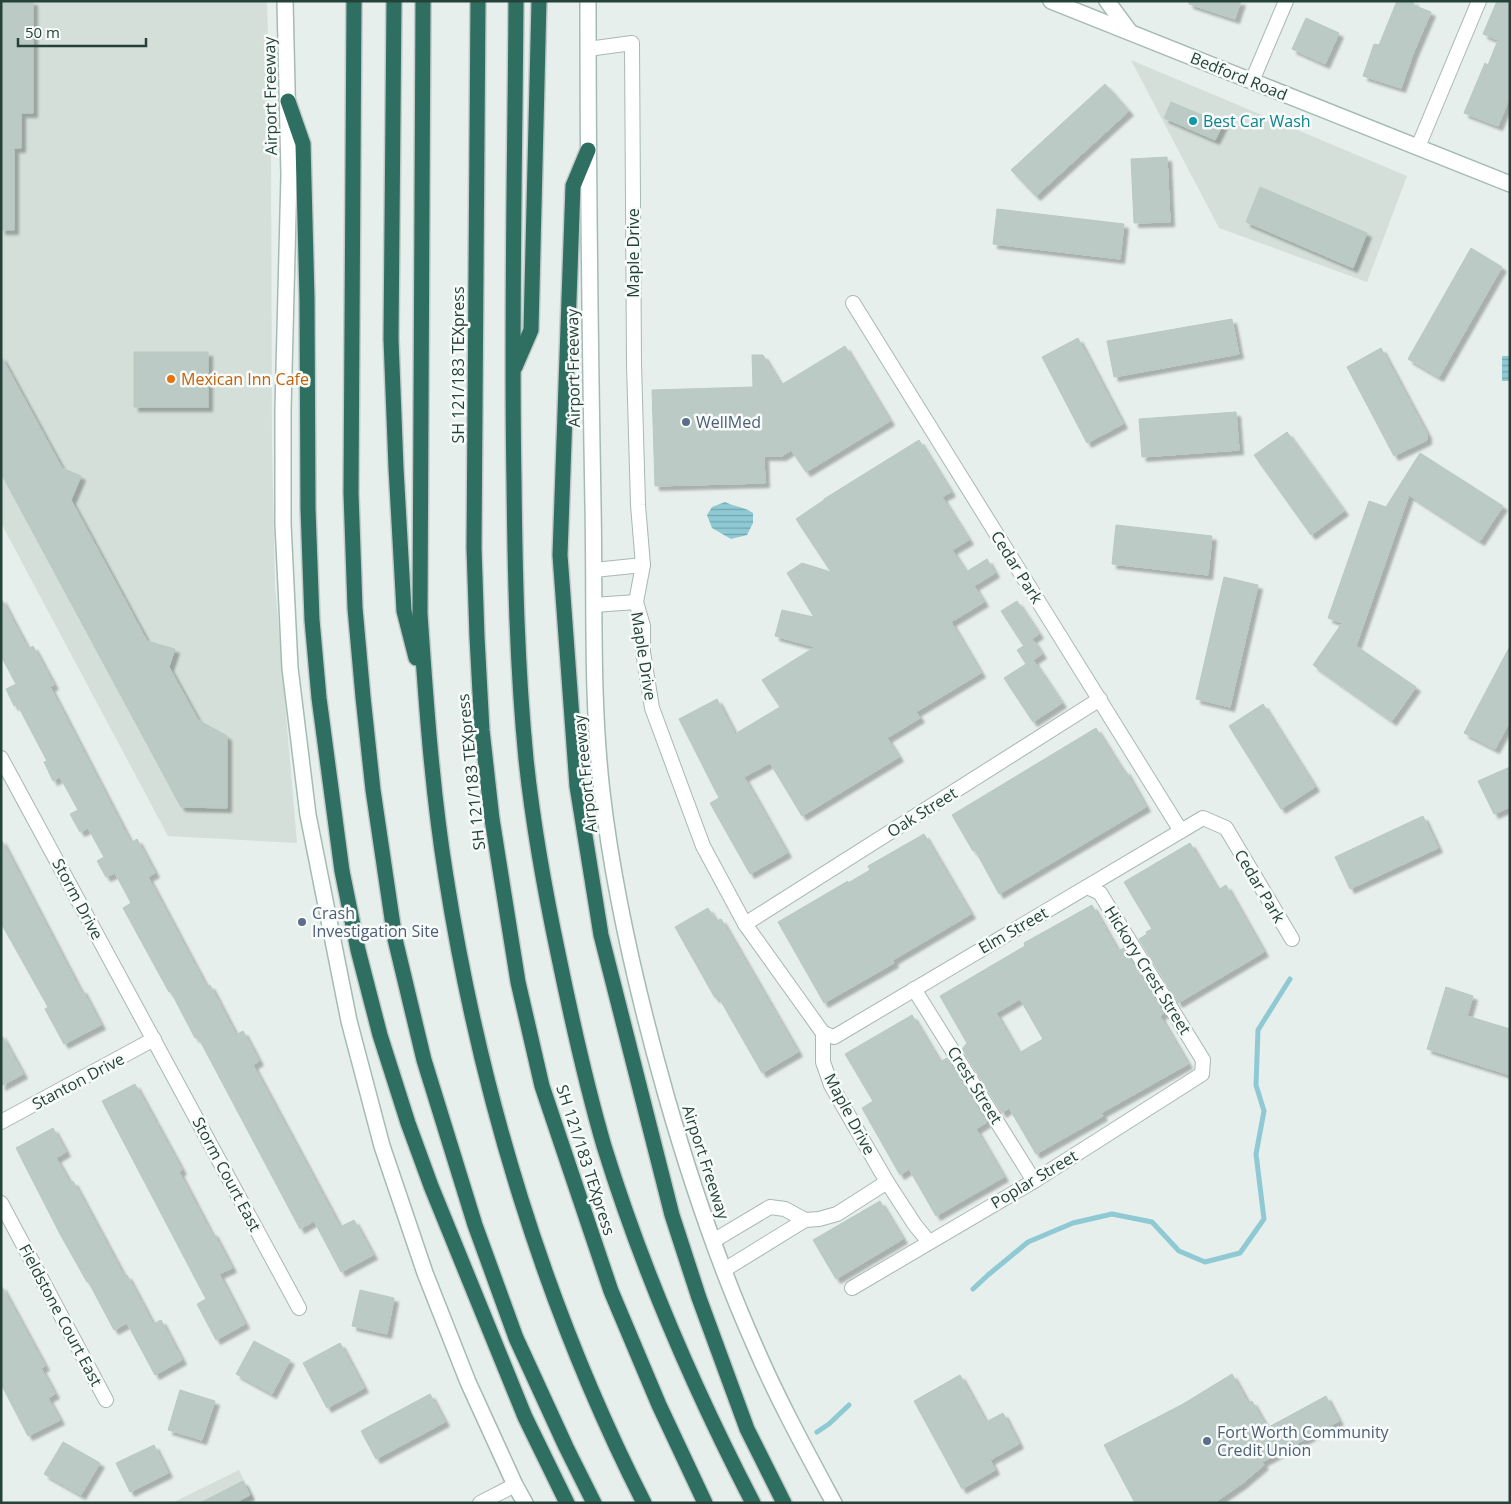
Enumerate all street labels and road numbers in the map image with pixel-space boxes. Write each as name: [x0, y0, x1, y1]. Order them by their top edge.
street label: Airport Freeway: [258, 36, 282, 155]
street label: Bedford Road: [1187, 47, 1291, 105]
street label: Maple Drive: [622, 208, 644, 298]
street label: SH 121/183 TEXpress: [447, 286, 469, 444]
street label: Airport Freeway: [561, 308, 585, 427]
street label: Cedar Park: [986, 526, 1048, 608]
street label: Maple Drive: [626, 610, 662, 702]
street label: SH 121/183 TEXpress: [452, 693, 490, 851]
street label: Airport Freeway: [568, 713, 602, 834]
street label: Oak Street: [883, 782, 961, 842]
street label: Cedar Park: [1229, 845, 1291, 927]
street label: Storm Drive: [47, 855, 109, 943]
street label: Elm Street: [974, 901, 1052, 959]
street label: Hickory Crest Street: [1099, 901, 1197, 1039]
street label: Crest Street: [942, 1042, 1008, 1128]
street label: Stanton Drive: [28, 1047, 128, 1115]
street label: Maple Drive: [819, 1069, 881, 1159]
street label: SH 121/183 TEXpress: [551, 1082, 621, 1238]
street label: Airport Freeway: [677, 1102, 735, 1223]
street label: Storm Court East: [188, 1113, 267, 1235]
street label: Poplar Street: [987, 1144, 1082, 1214]
street label: Fieldstone Court East: [14, 1240, 108, 1390]

